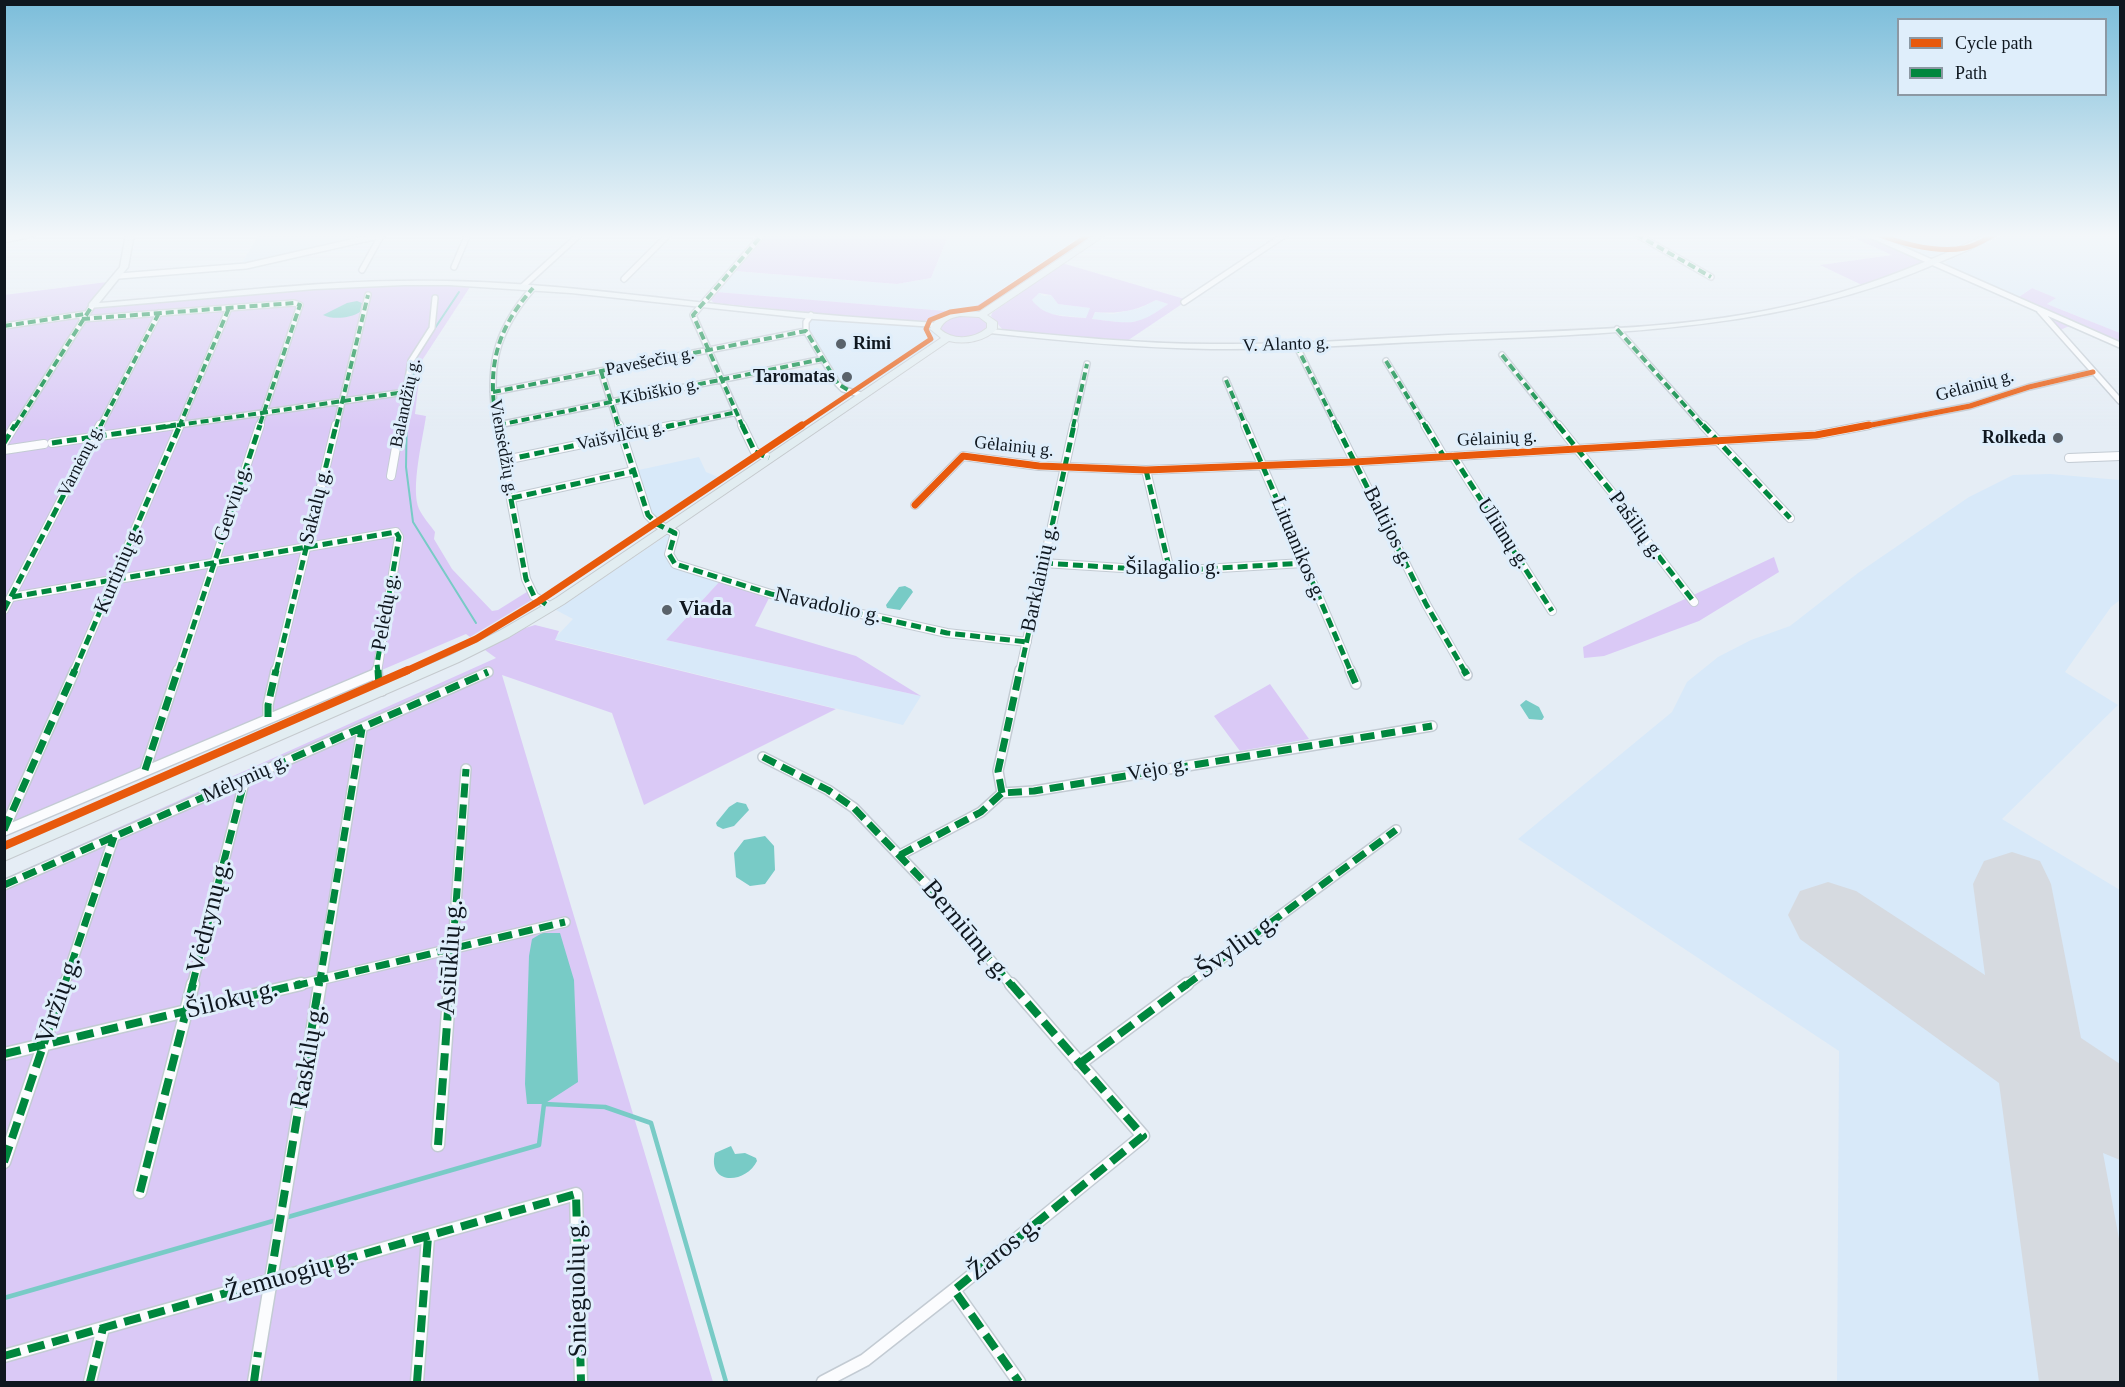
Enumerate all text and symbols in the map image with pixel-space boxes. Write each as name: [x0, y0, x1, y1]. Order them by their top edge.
legend: [1897, 18, 2107, 96]
text: Cycle path: [1955, 33, 2032, 53]
text: Path: [1955, 63, 1987, 83]
place label: Rimi: [853, 333, 891, 355]
street label: V. Alanto g.: [1242, 333, 1330, 357]
marker: Rimi: [834, 337, 848, 351]
street label: Pavešečių g.: [604, 343, 696, 381]
street label: Balandžių g.: [386, 356, 426, 450]
street label: Gėlainių g.: [1934, 365, 2016, 407]
place label: Taromatas: [753, 366, 835, 388]
marker: Taromatas: [840, 370, 854, 384]
street label: Kibiškio g.: [619, 374, 701, 410]
street label: Viensėdžių g.: [484, 398, 522, 498]
street label: Vaišvilčių g.: [575, 416, 667, 456]
street label: Varnėnų g.: [54, 421, 108, 501]
street label: Gėlainių g.: [1456, 426, 1538, 452]
place label: Rolkeda: [1982, 427, 2046, 449]
marker: Rolkeda: [2051, 431, 2065, 445]
street label: Gėlainių g.: [973, 432, 1055, 462]
street label: Gervių g.: [209, 461, 257, 545]
street label: Sakalų g.: [294, 465, 338, 547]
street label: Baltijos g.: [1357, 483, 1419, 571]
street label: Pašilių g.: [1603, 487, 1669, 565]
street label: Lituanikos g.: [1265, 493, 1331, 605]
street label: Uliūnų g.: [1471, 494, 1535, 574]
street label: Barklainių g.: [1016, 522, 1064, 634]
street label: Kurtinių g.: [89, 523, 149, 617]
street label: Šilagalio g.: [1125, 555, 1221, 581]
street label: Pelėdų g.: [367, 571, 405, 653]
street label: Navadolio g.: [772, 582, 884, 630]
place label: Viada: [679, 597, 732, 623]
marker: Viada: [660, 603, 674, 617]
street label: Mėlynių g.: [199, 749, 293, 809]
street label: Vėjo g.: [1125, 752, 1191, 788]
street label: Vėdrynų g.: [181, 855, 239, 977]
street label: Berniūnų g.: [915, 874, 1017, 988]
street label: Asiūklių g.: [431, 898, 471, 1016]
street label: Švylių g.: [1191, 906, 1285, 986]
street label: Viržių g.: [29, 952, 89, 1048]
street label: Šilokų g.: [183, 974, 281, 1026]
street label: Raskilų g.: [284, 1001, 334, 1111]
street label: Žaros g.: [962, 1210, 1048, 1288]
street label: Snieguolių g.: [561, 1218, 595, 1358]
street label: Žemuogių g.: [222, 1243, 358, 1309]

